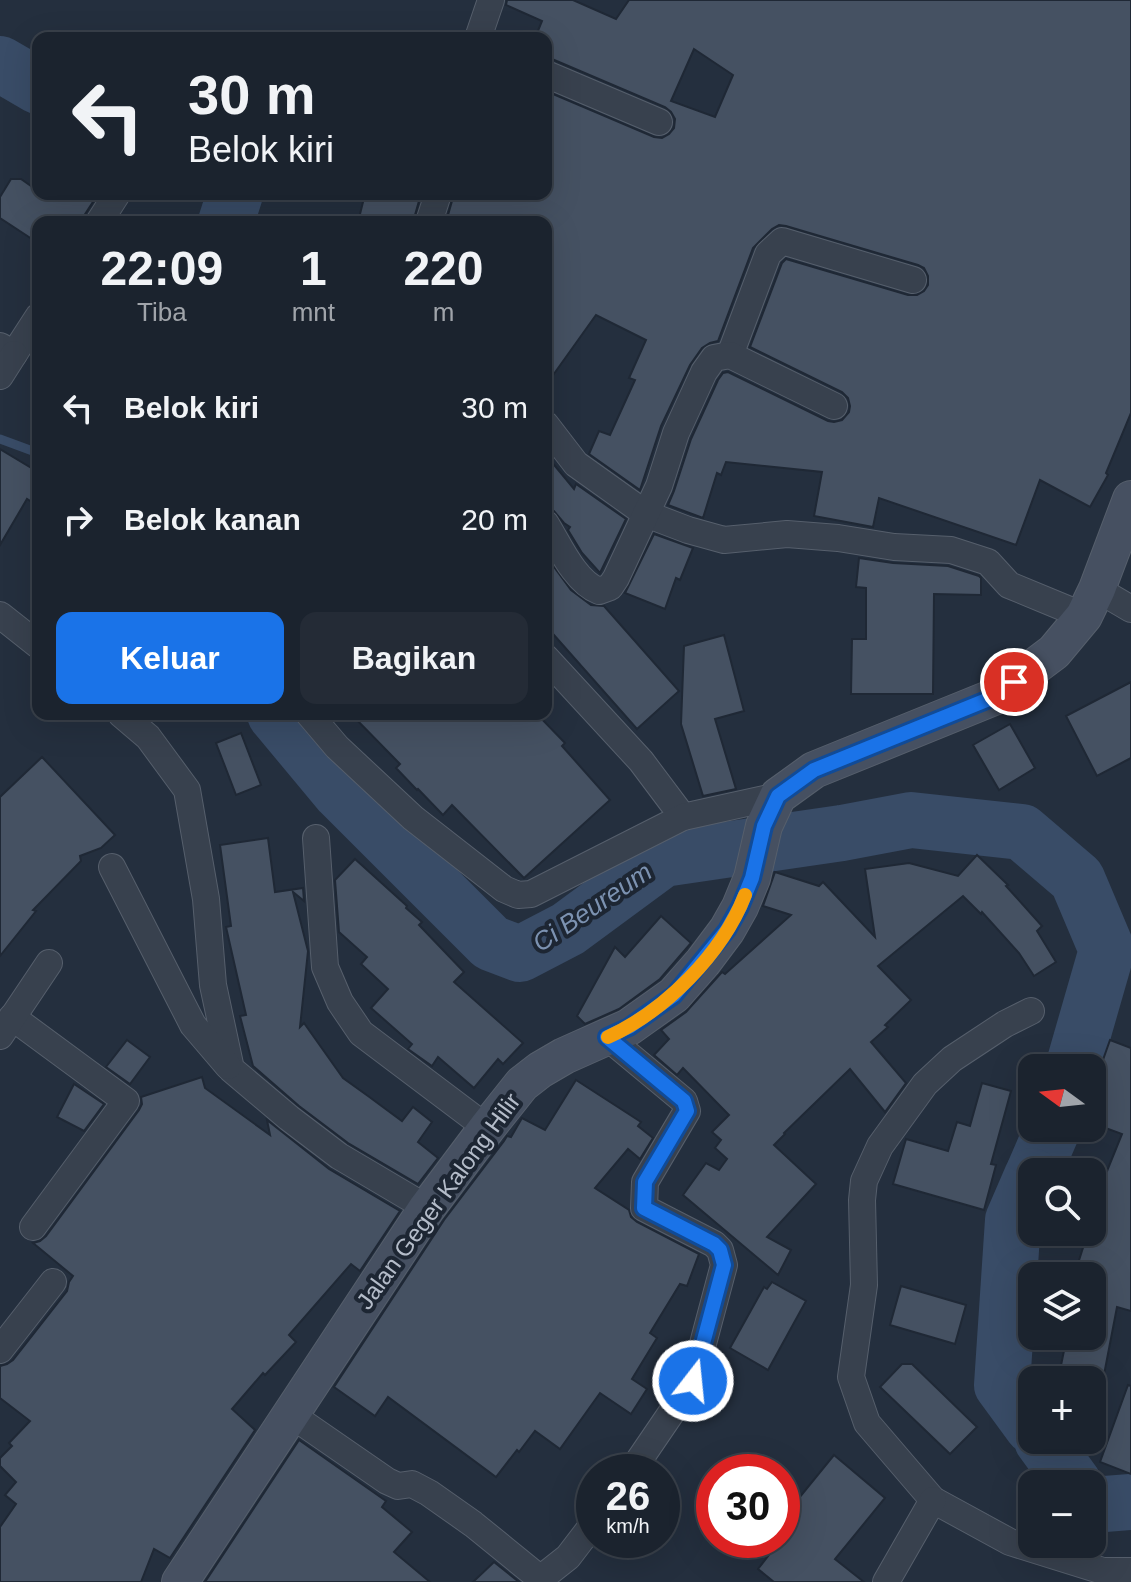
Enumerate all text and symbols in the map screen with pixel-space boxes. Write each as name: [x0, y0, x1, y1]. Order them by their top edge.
text: 30 m: [188, 63, 316, 126]
icon: left: [56, 64, 160, 168]
text: Belok kiri: [188, 129, 334, 170]
text: 22:09: [100, 242, 223, 295]
text: 1: [300, 242, 327, 295]
text: 220: [403, 242, 484, 295]
text: Tiba: [137, 297, 187, 327]
text: mnt: [292, 297, 335, 327]
text: m: [433, 297, 454, 327]
icon: left: [56, 386, 100, 430]
text: Belok kiri: [124, 391, 259, 424]
text: 30 m: [461, 391, 528, 424]
icon: right: [56, 498, 100, 542]
text: Belok kanan: [124, 503, 301, 536]
text: 20 m: [461, 503, 528, 536]
button: Keluar: [56, 612, 284, 704]
button: Bagikan: [300, 612, 528, 704]
pin: [980, 648, 1048, 716]
icon: arrive: [992, 660, 1036, 704]
water label: Ci Beureum: [527, 856, 657, 958]
north arrow: [1018, 1054, 1106, 1142]
map controls: [1018, 1054, 1106, 1558]
street label: Jalan Geger Kalong Hilir: [351, 1088, 525, 1314]
button: search: [1018, 1158, 1106, 1246]
button: layers: [1018, 1262, 1106, 1350]
position arrow: [651, 1339, 735, 1423]
button: +: [1018, 1366, 1106, 1454]
speed limit sign: 30: [696, 1454, 800, 1558]
button: −: [1018, 1470, 1106, 1558]
text: 26: [606, 1474, 650, 1518]
text: km/h: [606, 1515, 650, 1537]

